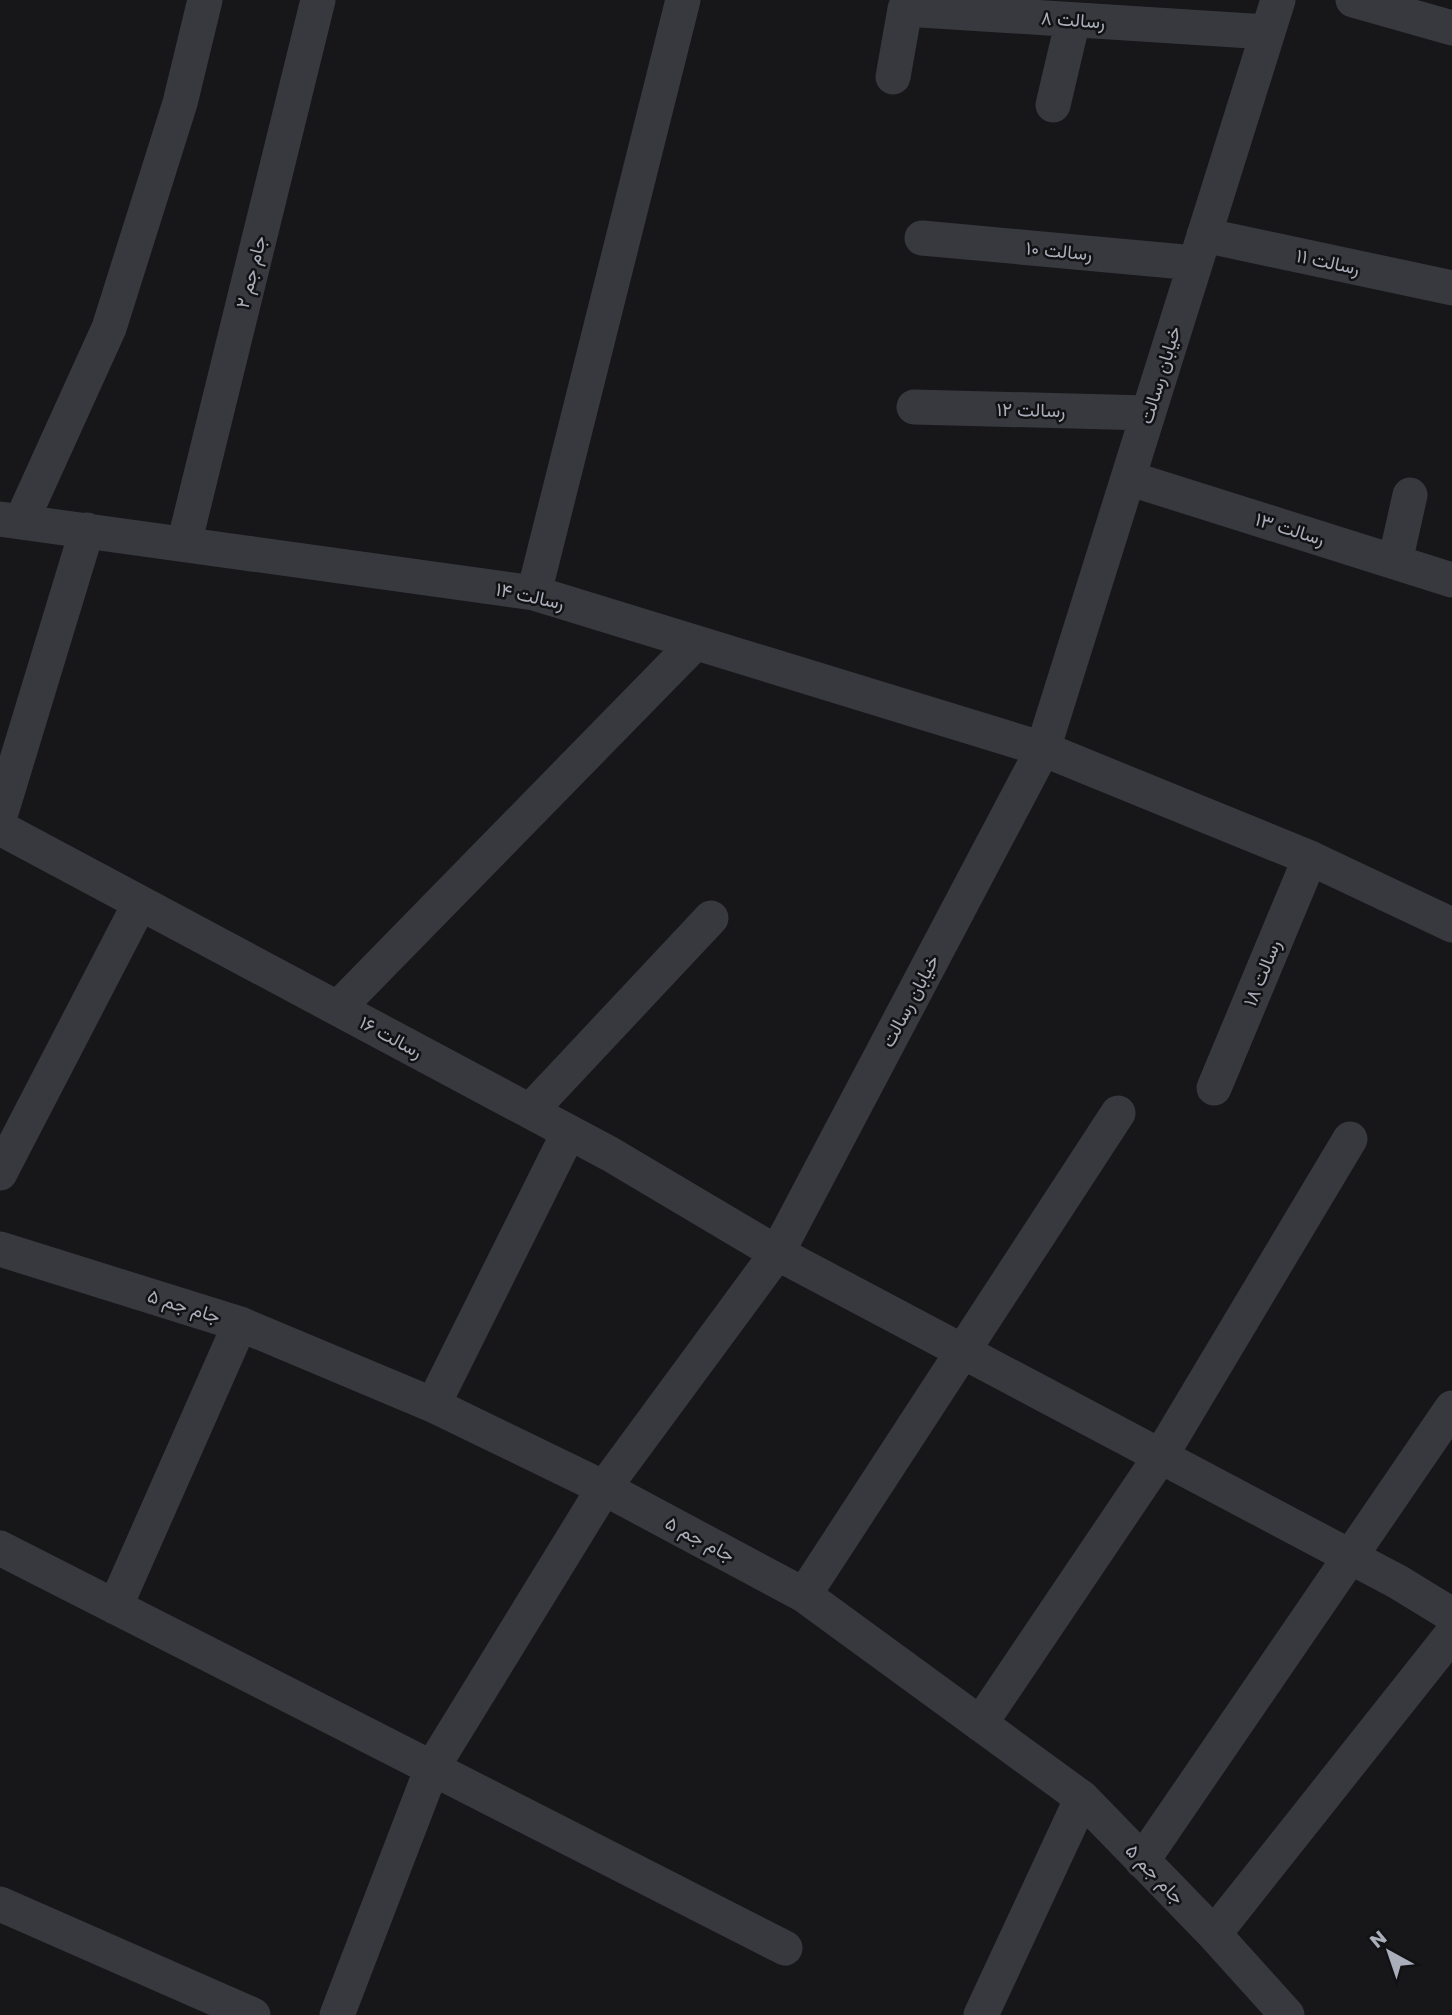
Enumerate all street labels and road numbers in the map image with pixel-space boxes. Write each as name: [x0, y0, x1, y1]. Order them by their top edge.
street label: رسالت ۸: [1040, 4, 1106, 36]
street label: جام جم ۲: [229, 233, 273, 311]
street label: رسالت ۱۰: [1025, 235, 1093, 267]
street label: رسالت ۱۱: [1294, 242, 1362, 282]
street label: خیابان رسالت: [1132, 323, 1188, 427]
street label: رسالت ۱۲: [996, 396, 1066, 424]
street label: رسالت ۱۳: [1252, 506, 1328, 552]
street label: رسالت ۱۴: [493, 576, 567, 616]
street label: رسالت ۱۸: [1236, 936, 1288, 1010]
street label: خیابان رسالت: [874, 950, 946, 1052]
street label: رسالت ۱۶: [355, 1009, 427, 1065]
street label: جام جم ۵: [144, 1282, 224, 1330]
street label: جام جم ۵: [660, 1509, 740, 1569]
street label: جام جم ۵: [1119, 1838, 1191, 1910]

